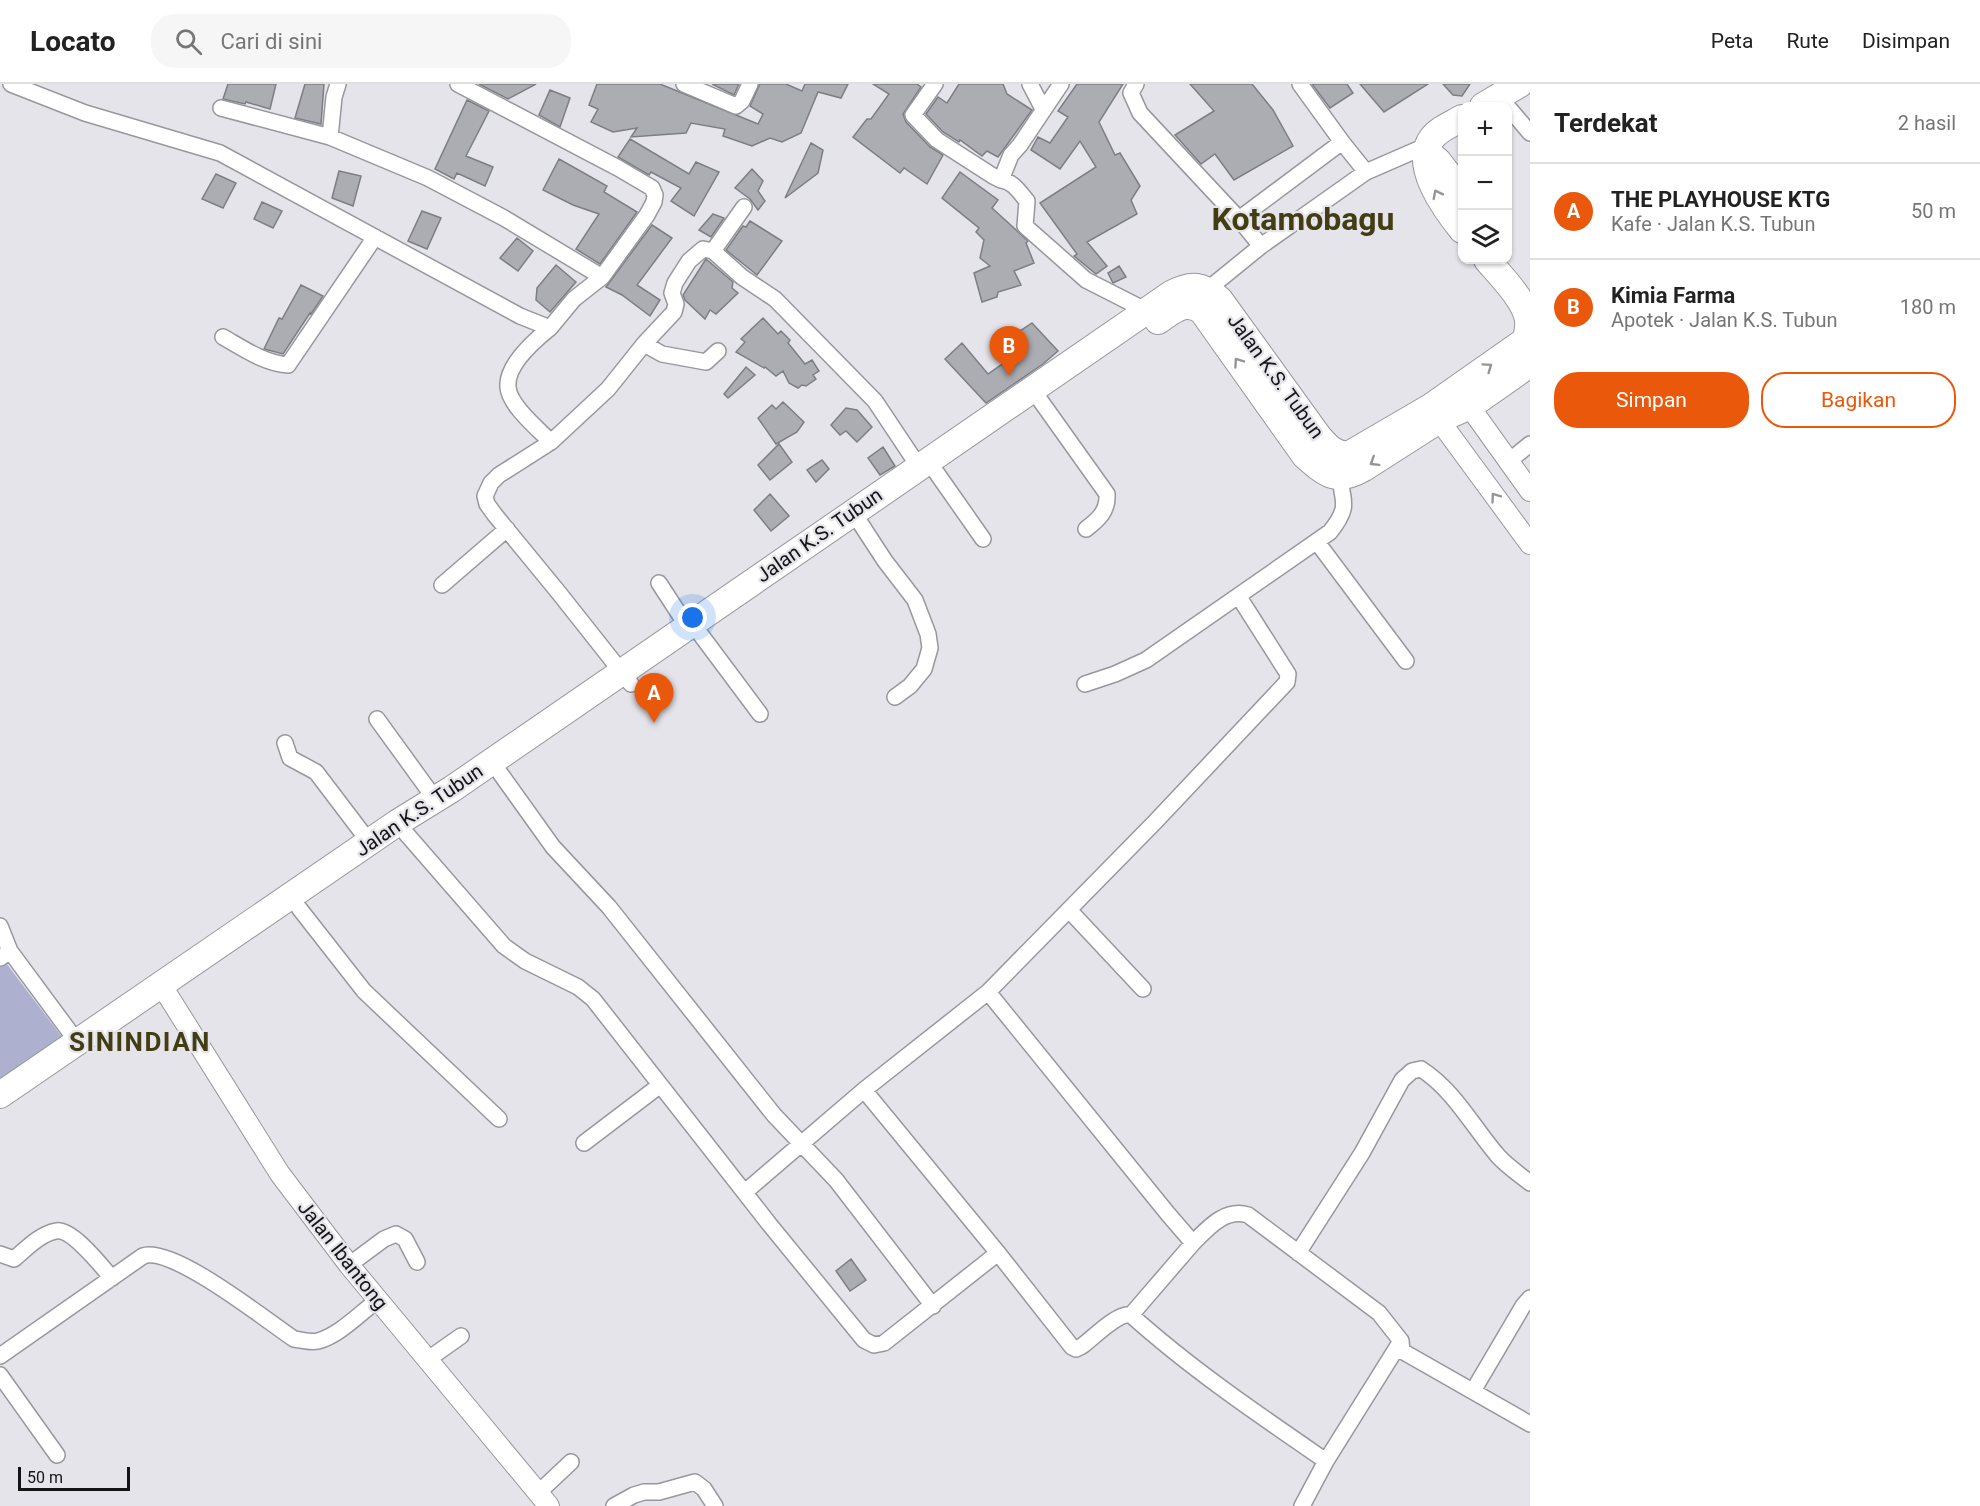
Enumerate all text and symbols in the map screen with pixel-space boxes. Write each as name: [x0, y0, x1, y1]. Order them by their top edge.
search box: [151, 14, 571, 68]
text: Locato: [30, 25, 115, 58]
icon: search: [172, 25, 205, 58]
text: Cari di sini: [220, 29, 322, 54]
text: Peta: [1711, 29, 1753, 53]
text: Rute: [1786, 29, 1829, 53]
text: Disimpan: [1862, 29, 1950, 53]
map controls: [1458, 102, 1512, 264]
button: +: [1458, 102, 1512, 156]
text: Terdekat: [1554, 108, 1658, 138]
text: 2 hasil: [1898, 111, 1956, 135]
button: −: [1458, 156, 1512, 210]
text: THE PLAYHOUSE KTG: [1611, 187, 1830, 212]
one-way arrow: [1433, 189, 1444, 200]
text: A: [1567, 199, 1580, 223]
text: 50 m: [1911, 199, 1956, 223]
district label: Kotamobagu: [1211, 200, 1395, 238]
button: layers: [1458, 210, 1512, 264]
text: Kafe · Jalan K.S. Tubun: [1611, 212, 1815, 236]
text: Kimia Farma: [1611, 283, 1735, 308]
text: B: [1567, 295, 1580, 319]
text: 180 m: [1900, 295, 1956, 319]
text: Apotek · Jalan K.S. Tubun: [1611, 308, 1838, 332]
street label: Jalan K.S. Tubun: [1223, 309, 1329, 443]
pin: B: [990, 326, 1028, 376]
one-way arrow: [1234, 358, 1245, 369]
one-way arrow: [1481, 363, 1492, 374]
button: Simpan: [1554, 372, 1749, 428]
button: Bagikan: [1761, 372, 1956, 428]
one-way arrow: [1370, 455, 1381, 466]
street label: Jalan K.S. Tubun: [751, 483, 887, 587]
one-way arrow: [1492, 493, 1503, 504]
your location: [678, 603, 707, 632]
pin: A: [634, 674, 674, 723]
street label: Jalan K.S. Tubun: [351, 759, 487, 861]
district label: SININDIAN: [69, 1027, 211, 1057]
street label: Jalan Ibantong: [293, 1195, 393, 1315]
scale bar: [18, 1464, 130, 1492]
text: 50 m: [27, 1468, 63, 1487]

